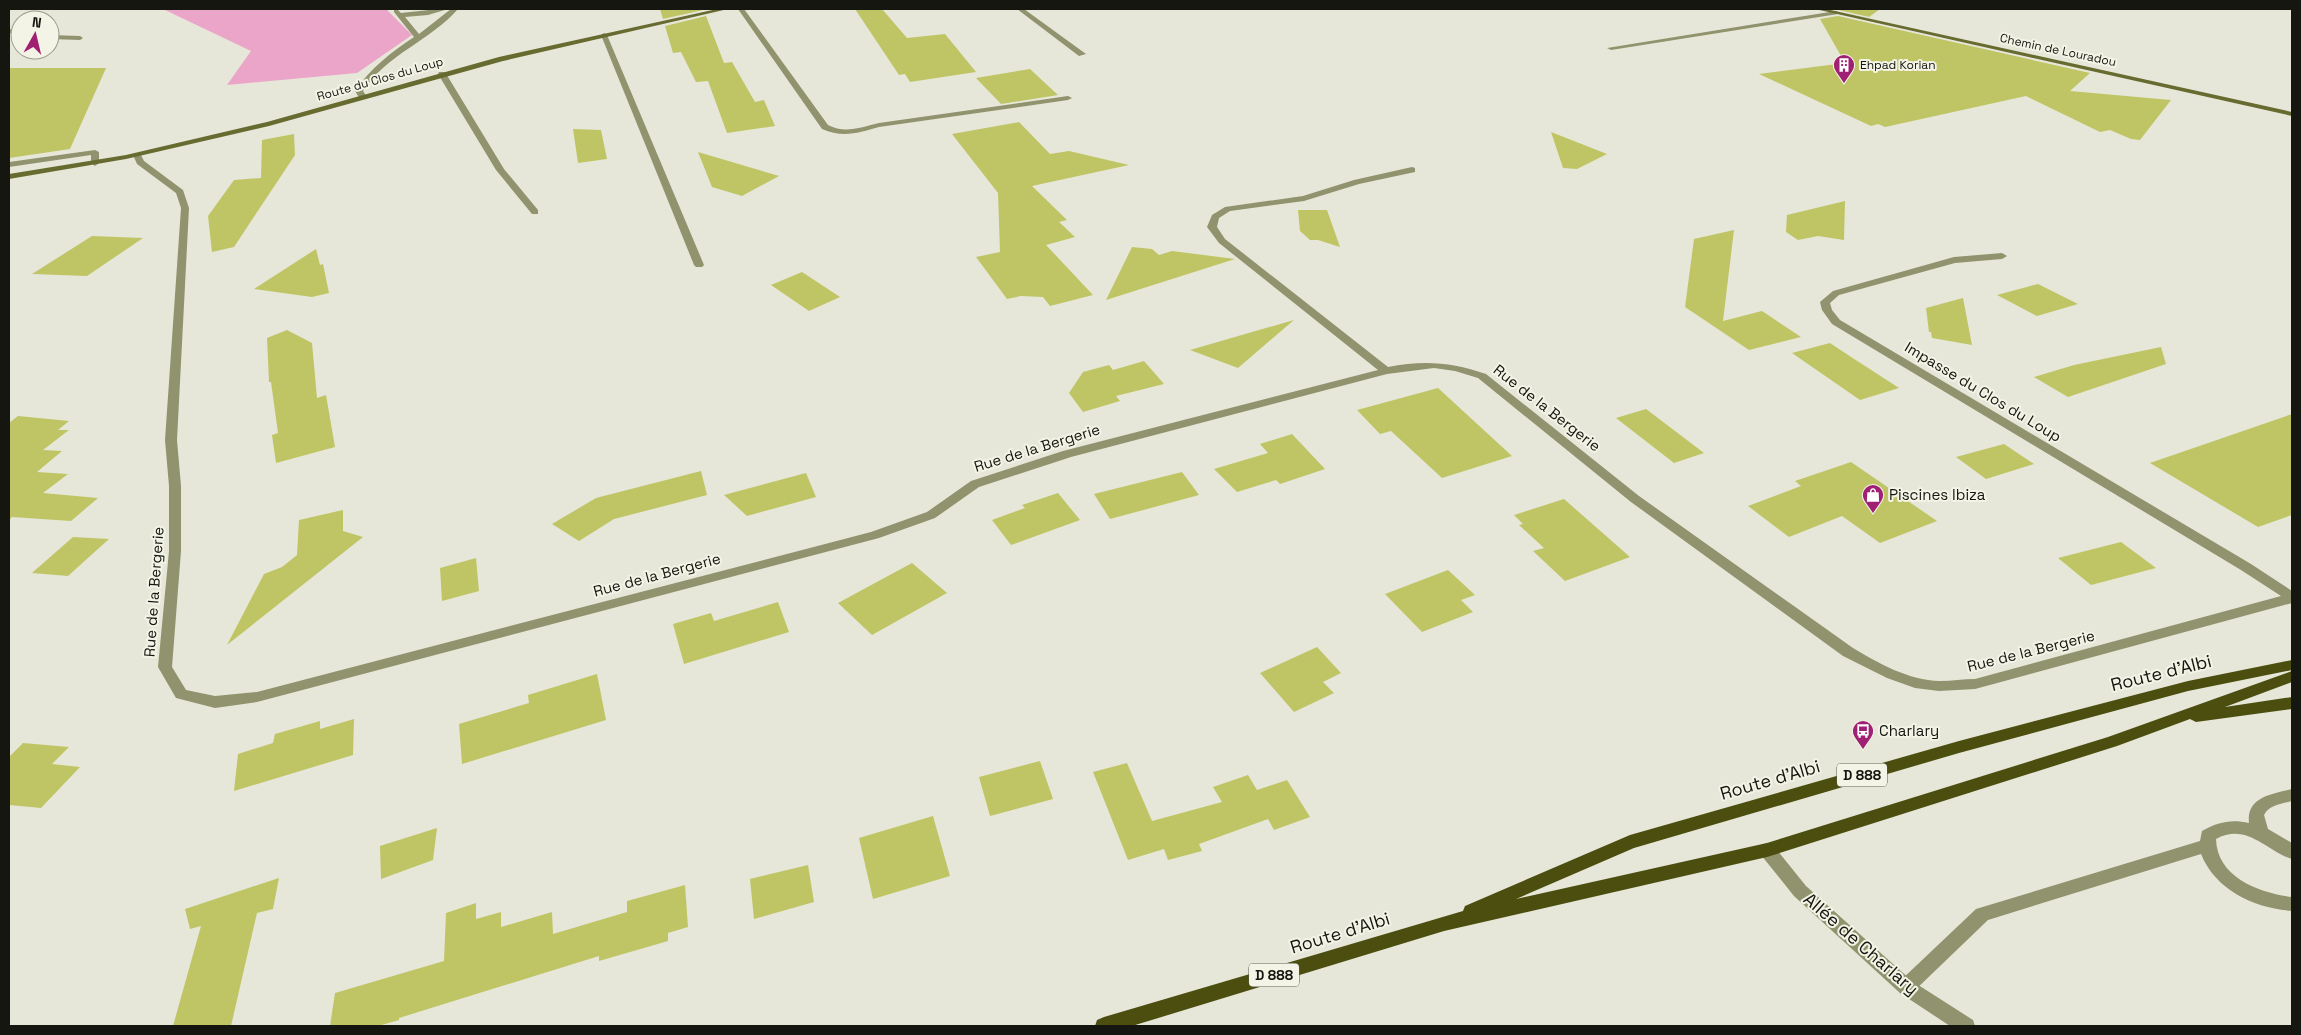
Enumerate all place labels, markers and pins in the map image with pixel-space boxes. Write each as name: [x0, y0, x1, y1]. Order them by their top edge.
building icon: Ehpad Korian: [1832, 53, 1856, 84]
place label: Ehpad Korian: [1860, 57, 1936, 73]
shop icon: Piscines Ibiza: [1861, 483, 1885, 514]
place label: Piscines Ibiza: [1889, 485, 1986, 504]
bus stop icon: Charlary: [1851, 719, 1875, 750]
place label: Charlary: [1879, 721, 1939, 740]

